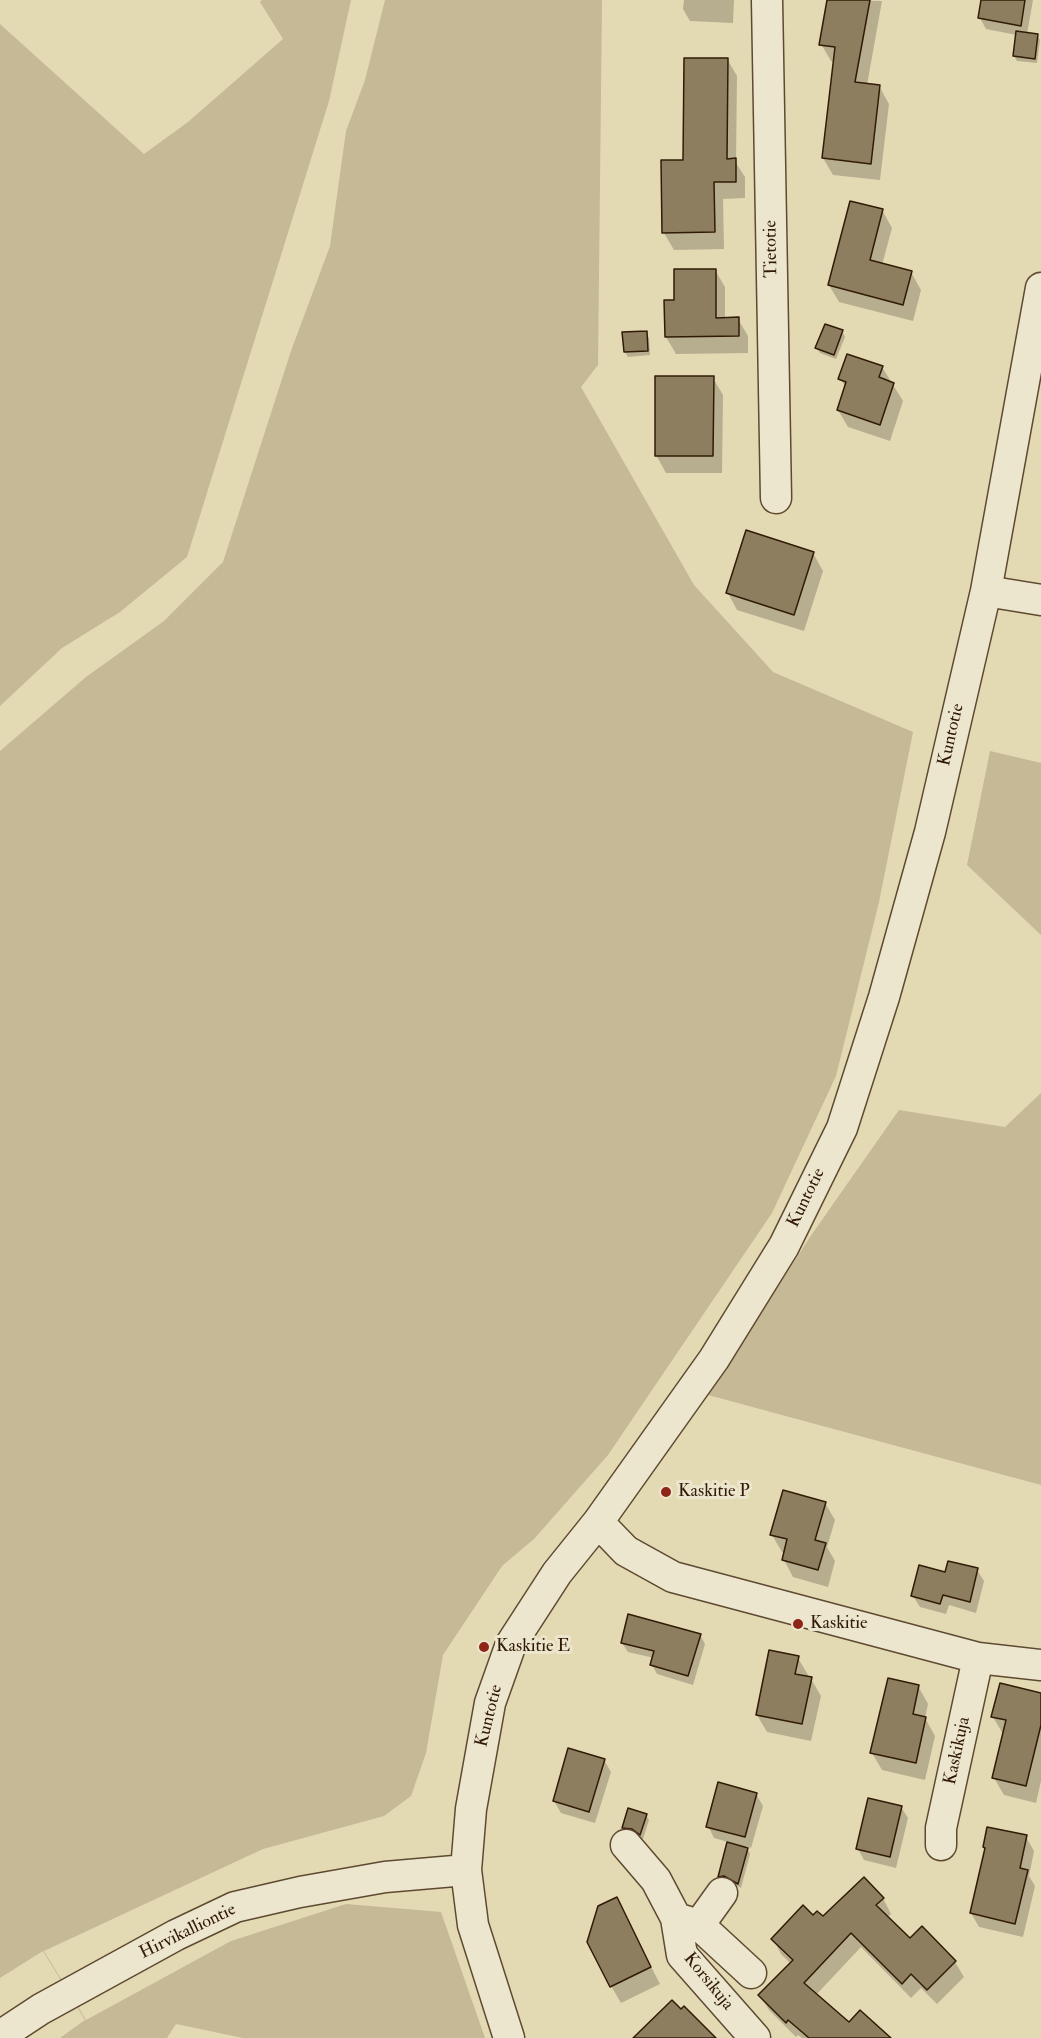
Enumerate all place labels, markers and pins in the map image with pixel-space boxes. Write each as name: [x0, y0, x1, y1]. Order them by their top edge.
place label: Kaskitie P: [678, 1481, 750, 1503]
marker: Kaskitie P: [659, 1485, 673, 1499]
place label: Kaskitie: [810, 1613, 868, 1635]
marker: Kaskitie: [791, 1617, 805, 1631]
place label: Kaskitie E: [496, 1636, 570, 1658]
marker: Kaskitie E: [477, 1640, 491, 1654]

